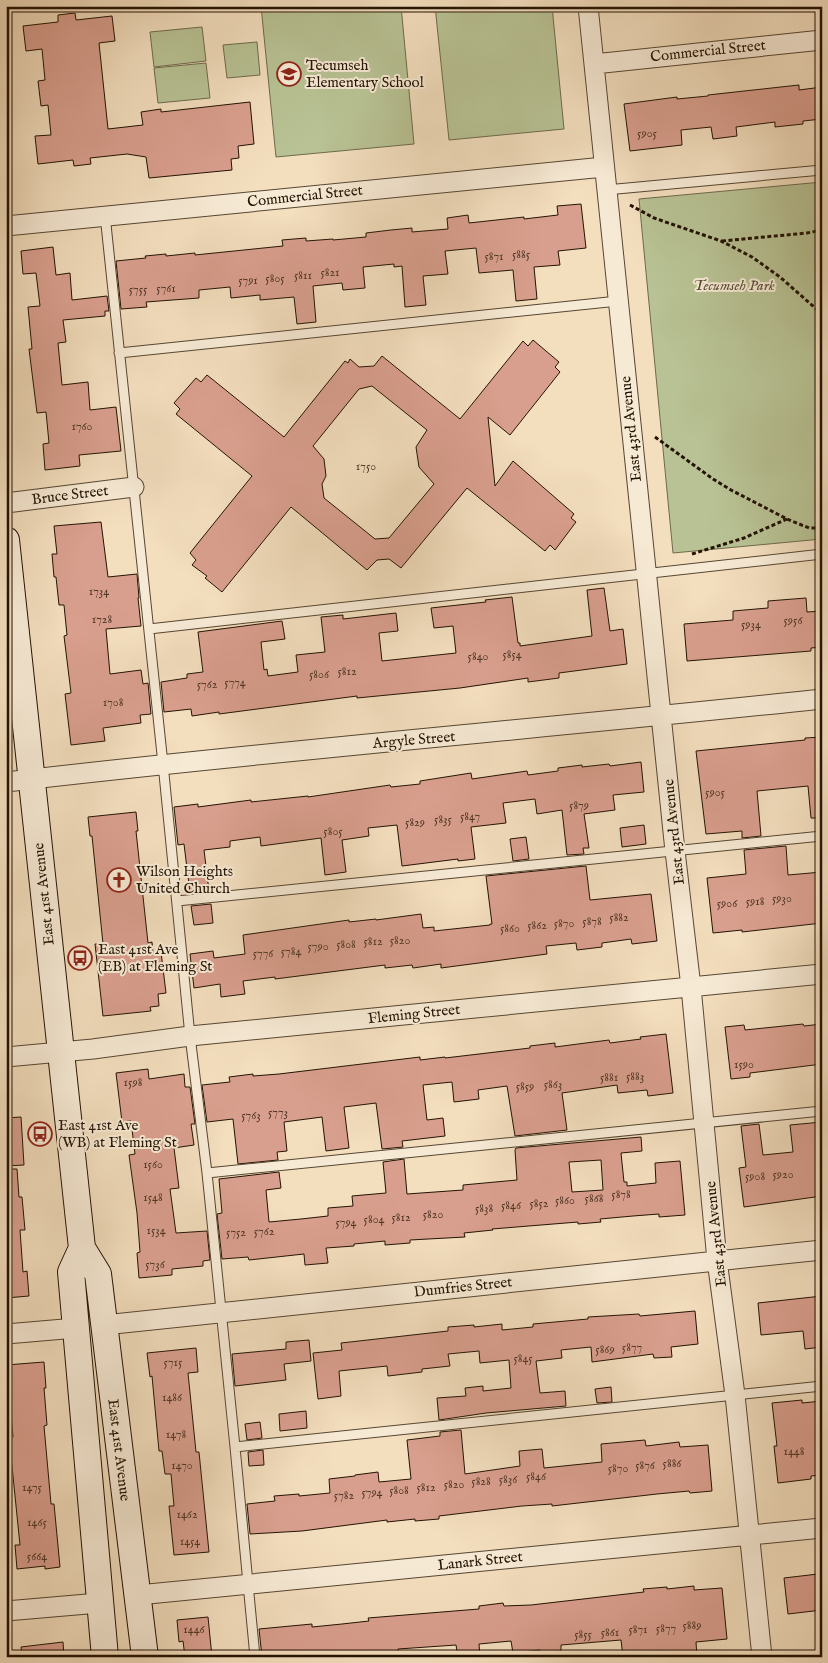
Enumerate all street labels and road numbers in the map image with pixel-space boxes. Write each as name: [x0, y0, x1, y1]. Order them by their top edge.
street label: Commercial Street: [649, 35, 767, 67]
street label: Commercial Street: [246, 180, 364, 212]
street label: East 43rd Avenue: [616, 375, 646, 483]
street label: Bruce Street: [31, 481, 109, 509]
street label: Argyle Street: [371, 727, 456, 753]
street label: East 43rd Avenue: [659, 778, 689, 886]
street label: East 41st Avenue: [29, 842, 59, 946]
street label: Fleming Street: [367, 1000, 461, 1028]
street label: East 43rd Avenue: [701, 1180, 731, 1288]
street label: Dumfries Street: [413, 1272, 513, 1302]
street label: East 41st Avenue: [103, 1398, 135, 1502]
street label: Lanark Street: [436, 1547, 524, 1575]

